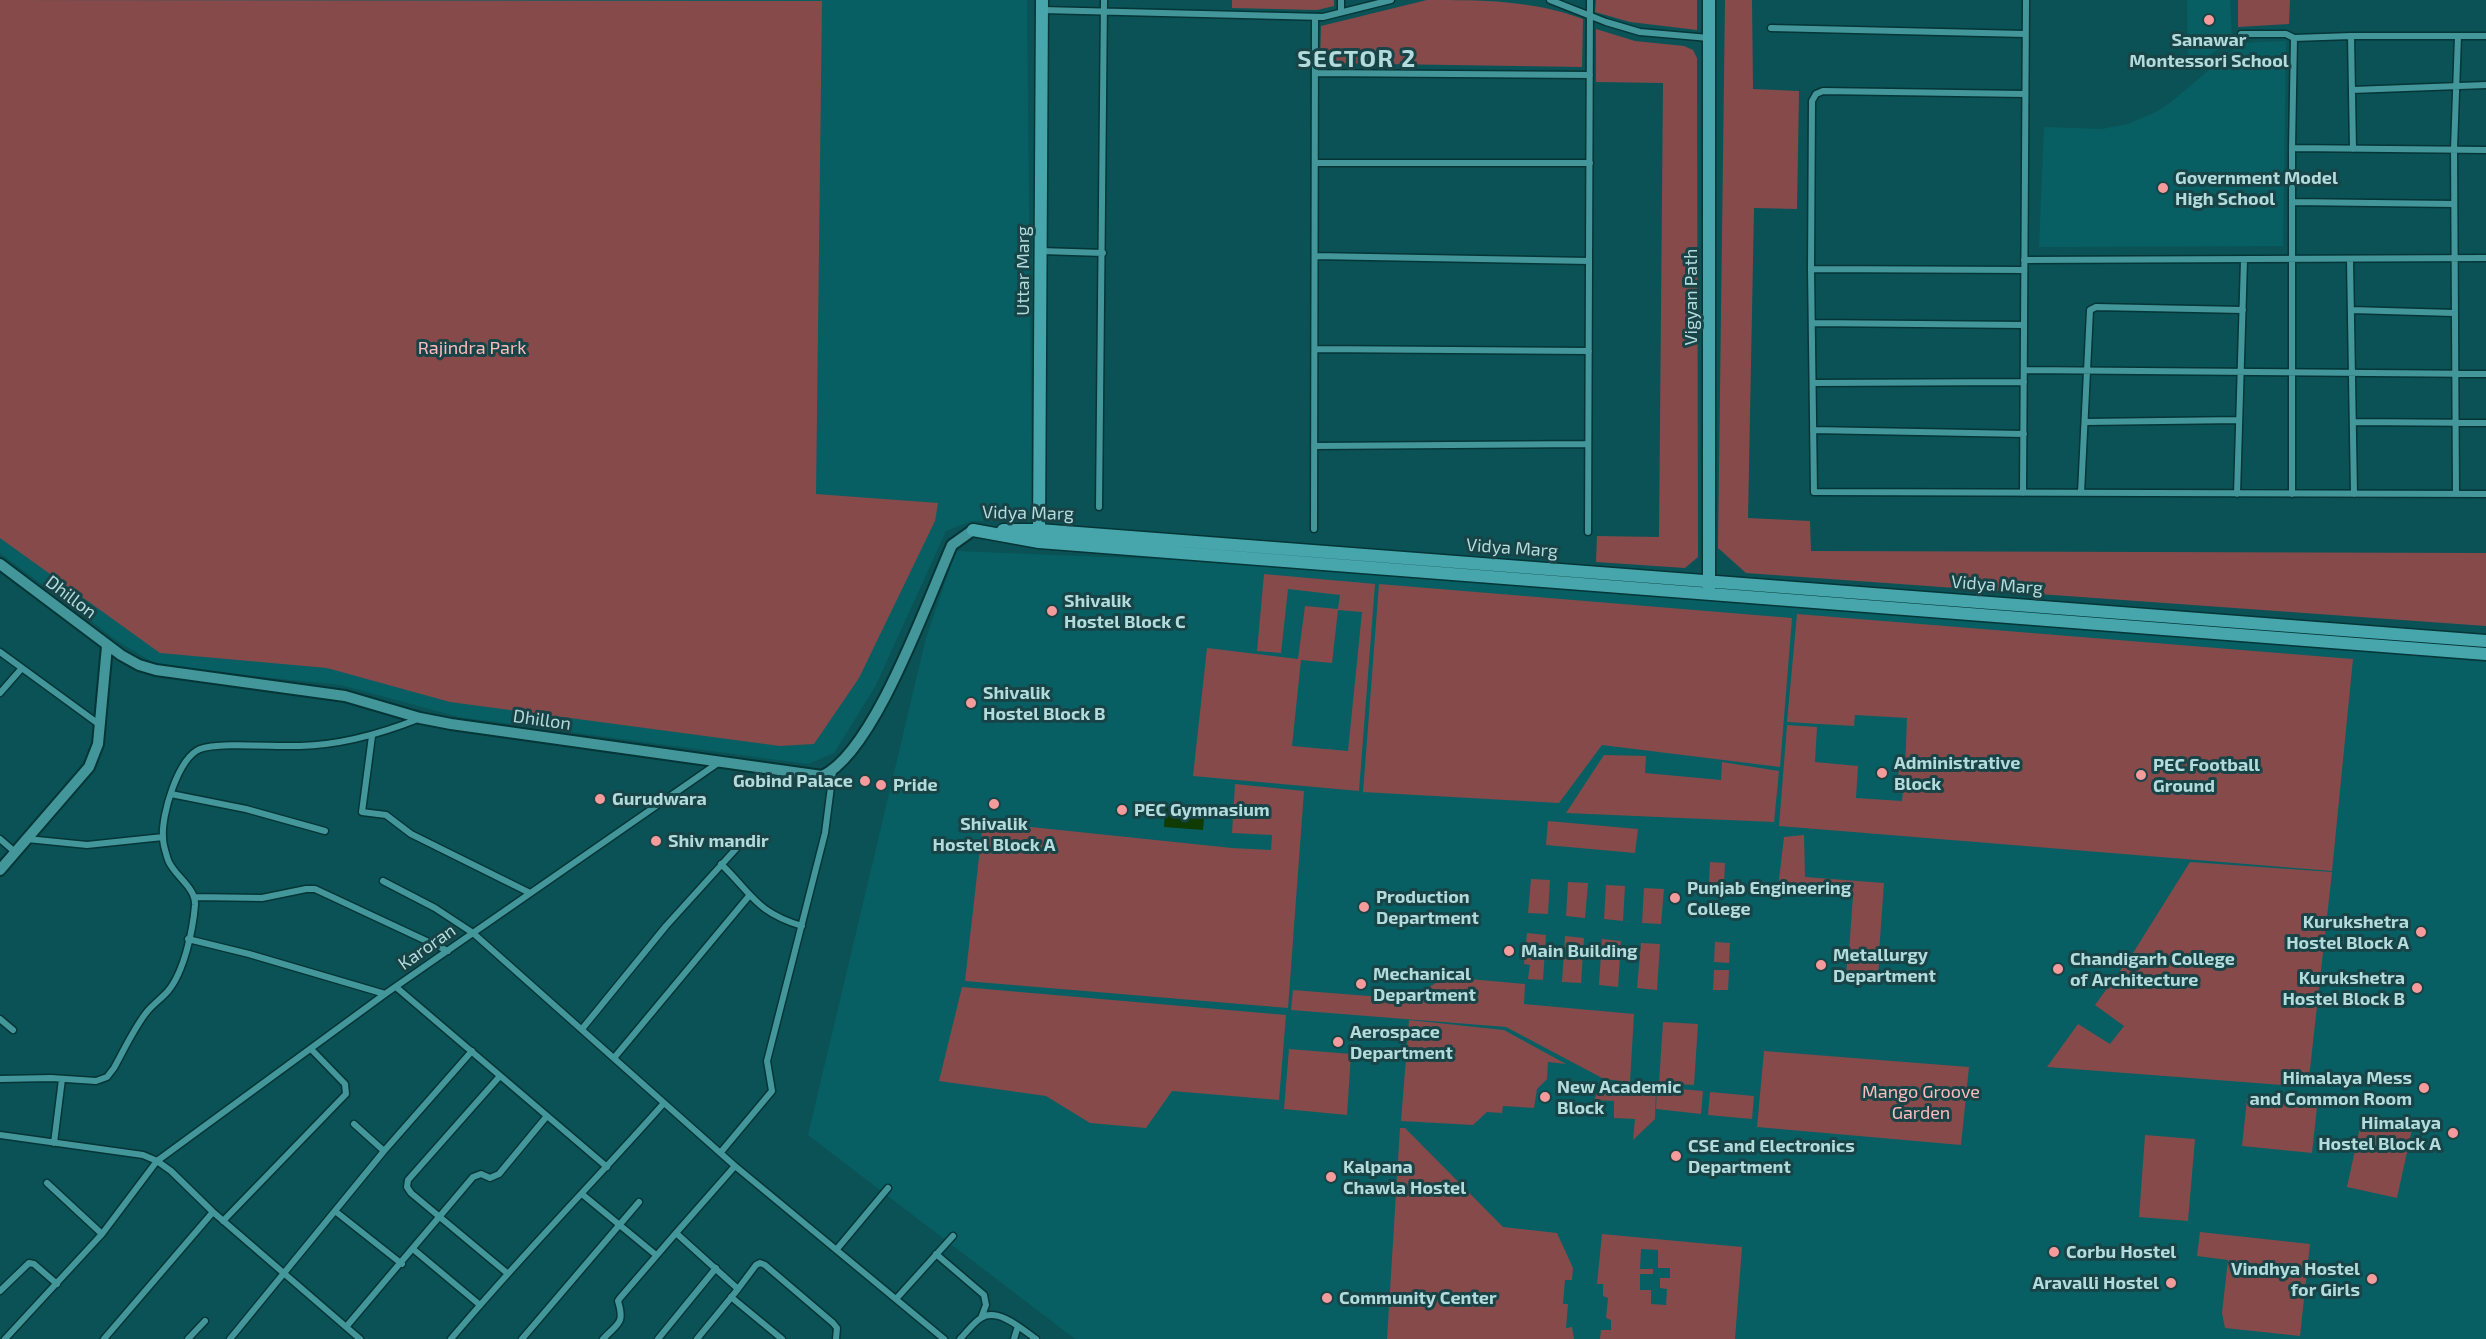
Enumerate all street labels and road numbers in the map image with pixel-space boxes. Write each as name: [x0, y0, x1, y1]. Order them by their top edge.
street label: Uttar Marg: [1012, 226, 1034, 316]
street label: Vigyan Path: [1680, 248, 1702, 346]
street label: Vidya Marg: [982, 501, 1074, 525]
street label: Vidya Marg: [1465, 534, 1559, 562]
street label: Dhillon: [41, 571, 101, 623]
street label: Vidya Marg: [1950, 571, 2044, 599]
street label: Dhillon: [512, 705, 572, 735]
street label: Karoran: [394, 919, 460, 975]

